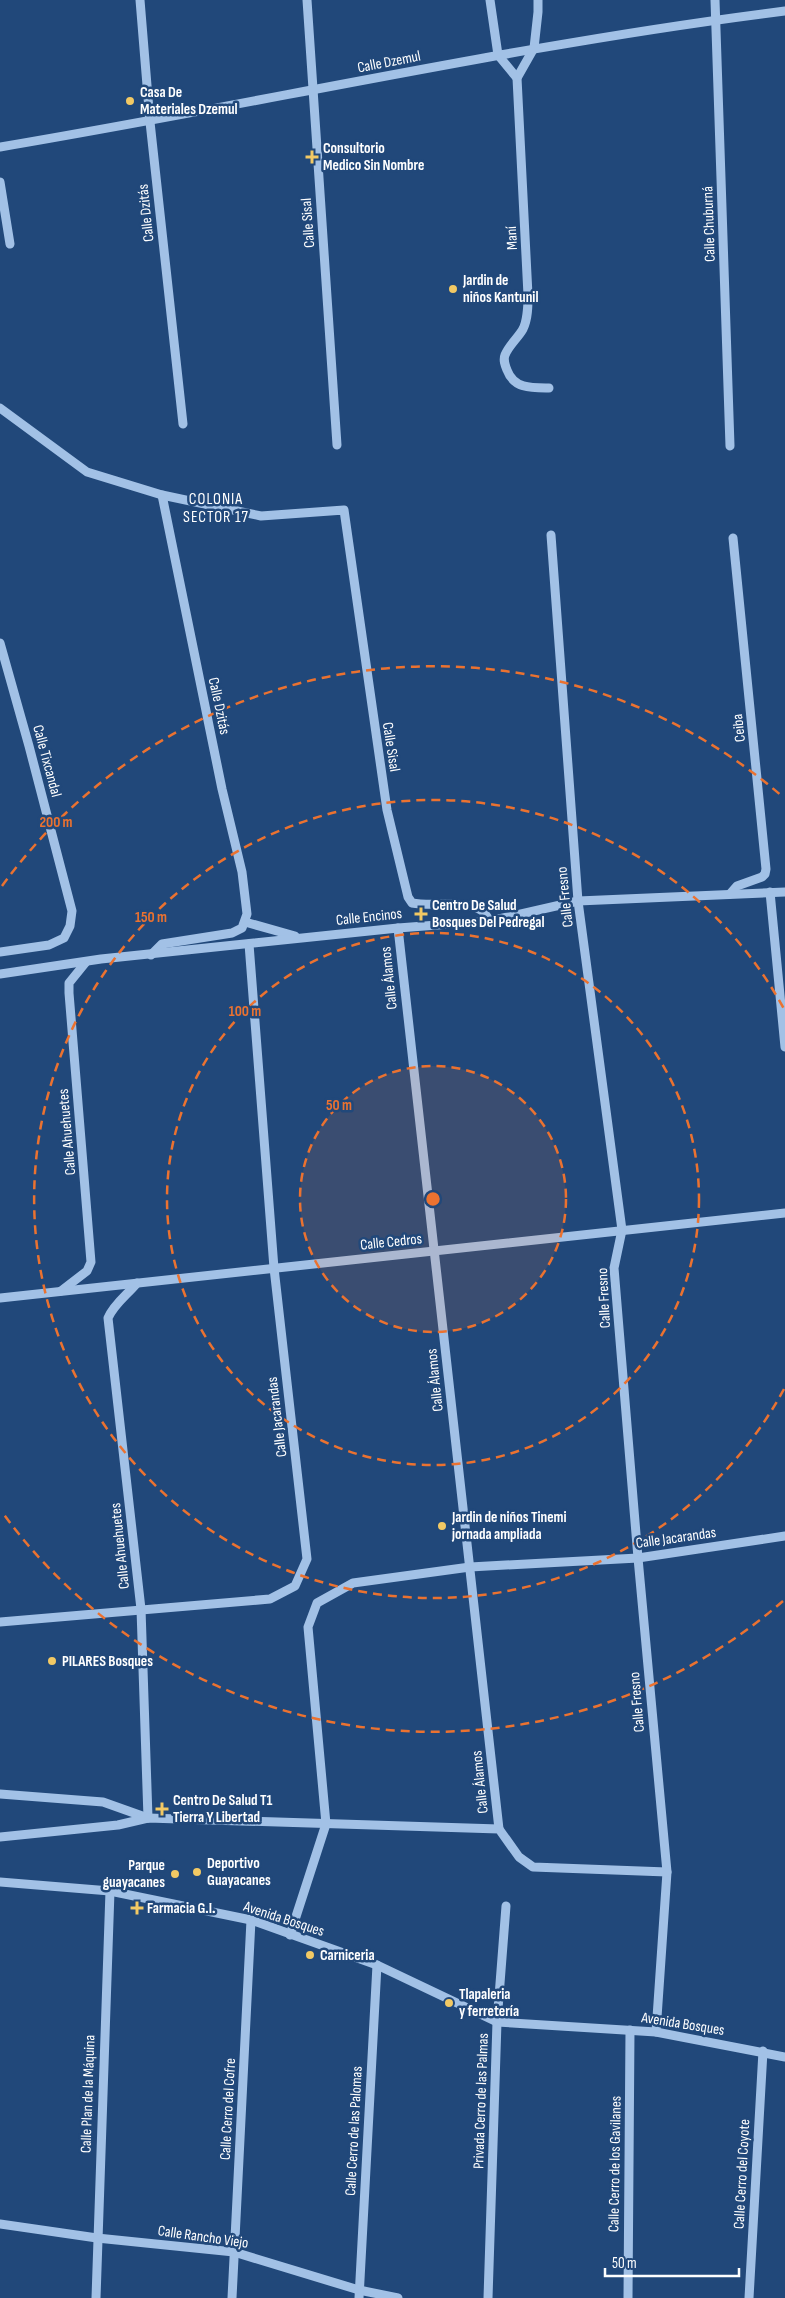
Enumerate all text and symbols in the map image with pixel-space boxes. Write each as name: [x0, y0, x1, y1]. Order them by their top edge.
street label: Calle Dzemul: [356, 47, 422, 77]
place label: Casa De Materiales Dzemul: [140, 83, 238, 119]
marker: Casa De Materiales Dzemul: [124, 95, 136, 107]
place label: Consultorio Medico Sin Nombre: [323, 139, 424, 175]
marker: Consultorio Medico Sin Nombre: [305, 150, 319, 164]
street label: Calle Dzitás: [134, 183, 158, 243]
street label: Calle Chuburná: [698, 186, 720, 262]
street label: Calle Sisal: [297, 197, 319, 249]
street label: Maní: [502, 225, 522, 250]
place label: Jardin de niños Kantunil: [462, 271, 538, 307]
marker: Jardin de niños Kantunil: [447, 283, 459, 295]
district label: COLONIA SECTOR 17: [183, 490, 249, 527]
street label: Calle Dzitás: [204, 676, 234, 736]
street label: Ceiba: [728, 713, 750, 743]
street label: Calle Sisal: [378, 721, 404, 773]
street label: Calle Tixcandal: [28, 723, 66, 799]
text: 200 m: [39, 813, 73, 832]
street label: Calle Fresno: [552, 866, 578, 928]
place label: Centro De Salud Bosques Del Pedregal: [432, 896, 545, 932]
street label: Calle Encinos: [335, 904, 403, 930]
marker: Centro De Salud Bosques Del Pedregal: [414, 907, 428, 921]
text: 150 m: [135, 908, 167, 927]
street label: Calle Álamos: [376, 946, 402, 1010]
text: 100 m: [229, 1002, 261, 1021]
street label: Calle Ahuehuetes: [54, 1088, 80, 1176]
text: 50 m: [326, 1096, 352, 1115]
centre of rings: [424, 1190, 442, 1208]
street label: Calle Cedros: [359, 1229, 423, 1255]
street label: Calle Fresno: [593, 1267, 615, 1329]
street label: Calle Álamos: [422, 1348, 448, 1412]
street label: Calle Jacarandas: [263, 1376, 291, 1458]
street label: Calle Ahuehuetes: [106, 1502, 134, 1590]
place label: Jardin de niños Tinemi jornada ampliada: [451, 1508, 567, 1544]
marker: Jardin de niños Tinemi jornada ampliada: [436, 1520, 448, 1532]
street label: Calle Jacarandas: [635, 1523, 717, 1553]
place label: PILARES Bosques: [62, 1652, 153, 1671]
marker: PILARES Bosques: [46, 1655, 58, 1667]
street label: Calle Fresno: [625, 1671, 649, 1733]
street label: Calle Álamos: [467, 1750, 493, 1814]
place label: Centro De Salud T1 Tierra Y Libertad: [173, 1791, 273, 1827]
marker: Centro De Salud T1 Tierra Y Libertad: [155, 1802, 169, 1816]
place label: Deportivo Guayacanes: [207, 1854, 271, 1890]
place label: Parque guayacanes: [103, 1856, 165, 1892]
marker: Deportivo Guayacanes: [191, 1866, 203, 1878]
marker: Parque guayacanes: [169, 1868, 181, 1880]
street label: Avenida Bosques: [240, 1897, 327, 1941]
place label: Farmacia G.I.: [147, 1899, 216, 1918]
marker: Farmacia G.I.: [131, 1902, 143, 1914]
place label: Carniceria: [320, 1946, 375, 1965]
marker: Carniceria: [304, 1949, 316, 1961]
place label: Tlapaleria y ferretería: [459, 1985, 519, 2021]
marker: Tlapaleria y ferretería: [443, 1997, 455, 2009]
street label: Avenida Bosques: [639, 2008, 726, 2040]
street label: Privada Cerro de las Palmas: [469, 2033, 493, 2169]
street label: Calle Plan de la Máquina: [76, 2034, 100, 2153]
street label: Calle Cerro del Cofre: [216, 2057, 240, 2161]
street label: Calle Cerro de las Palomas: [341, 2066, 367, 2196]
street label: Calle Cerro de los Gavilanes: [604, 2096, 626, 2232]
street label: Calle Cerro del Coyote: [730, 2119, 754, 2229]
street label: Calle Rancho Viejo: [157, 2221, 249, 2253]
scale bar: [605, 2246, 739, 2278]
text: 50 m: [612, 2254, 637, 2273]

